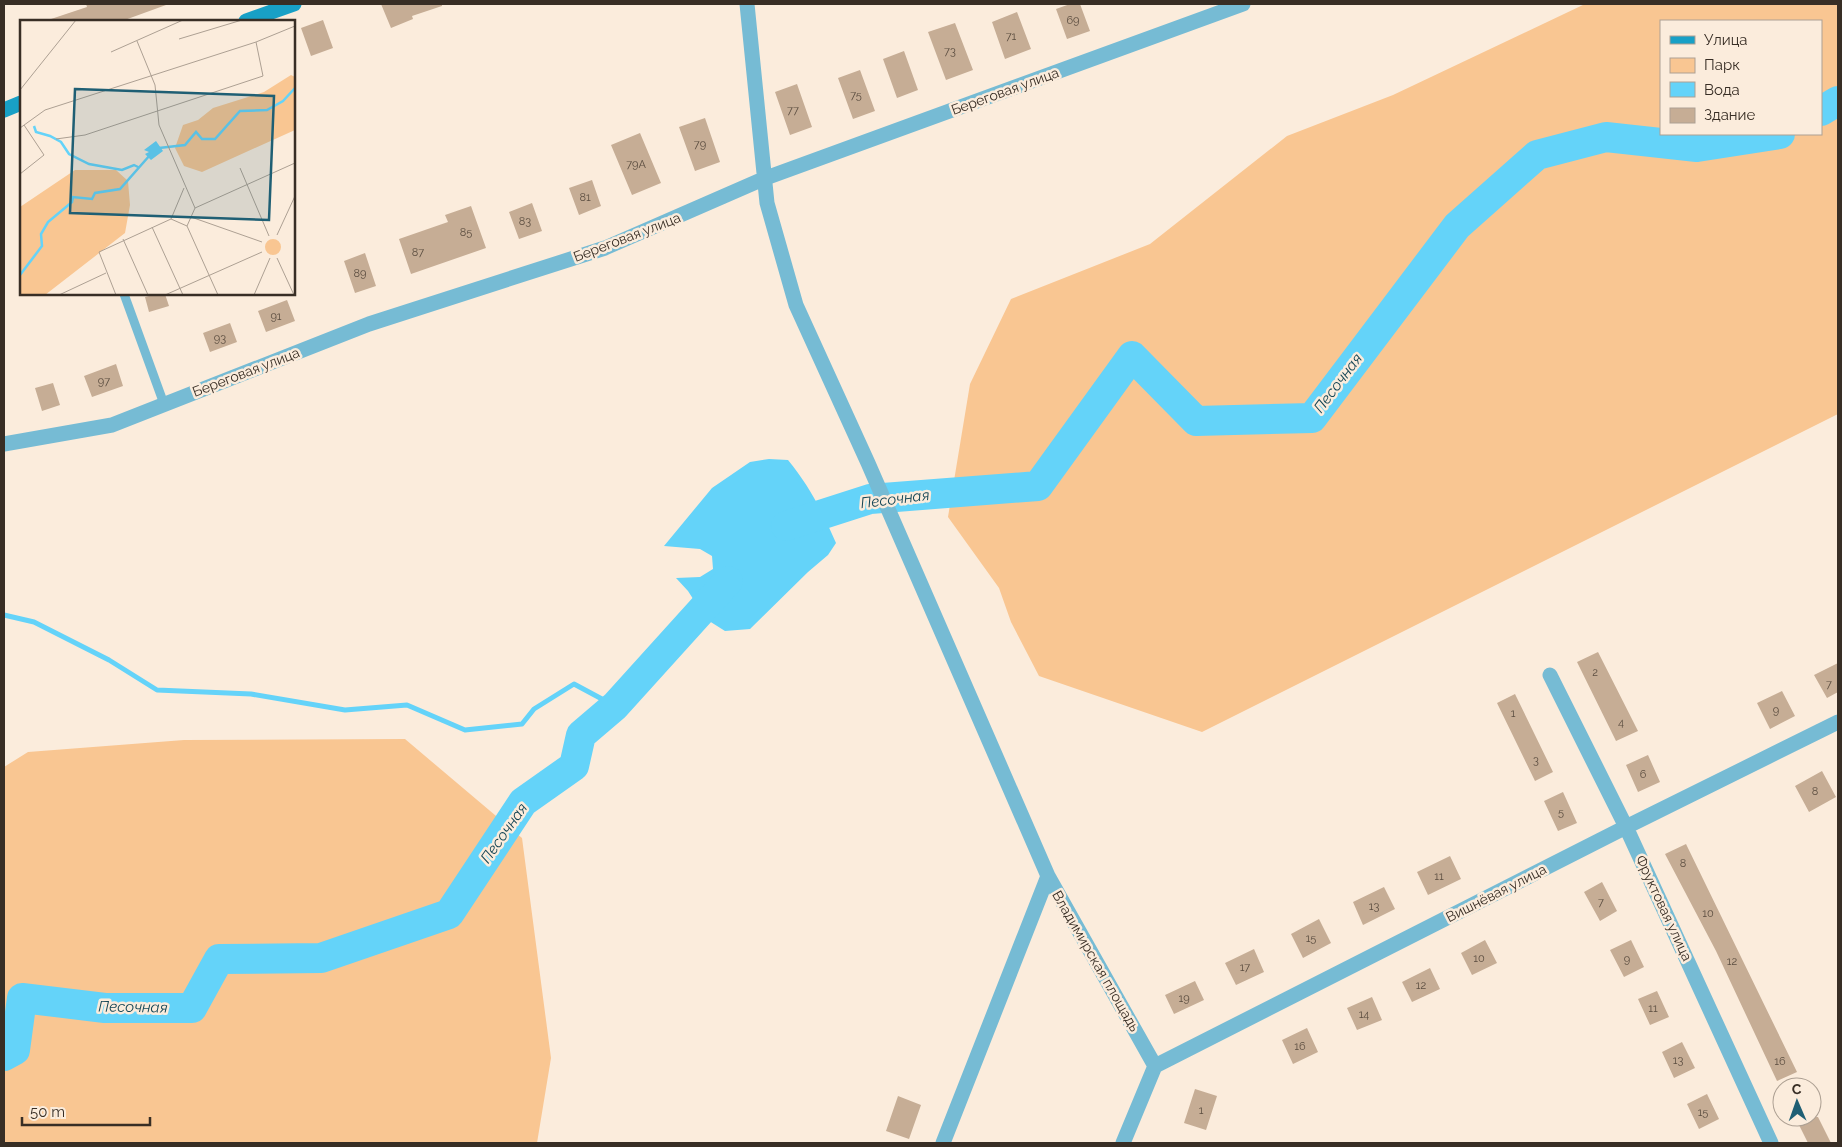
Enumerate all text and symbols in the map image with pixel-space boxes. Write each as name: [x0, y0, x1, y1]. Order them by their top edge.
house number: 69: [1066, 14, 1080, 27]
inset map: [20, 20, 295, 295]
legend: [1660, 20, 1822, 135]
house number: 71: [1006, 30, 1017, 43]
text: Улица: [1704, 31, 1748, 49]
house number: 73: [944, 45, 956, 58]
text: Парк: [1704, 56, 1740, 74]
street label: Береговая улица: [949, 64, 1061, 118]
text: Вода: [1704, 81, 1740, 99]
house number: 75: [850, 89, 862, 102]
house number: 77: [787, 104, 799, 117]
text: Здание: [1704, 106, 1756, 124]
house number: 79: [694, 138, 706, 151]
house number: 79А: [626, 158, 646, 171]
house number: 81: [579, 191, 591, 204]
street label: Береговая улица: [571, 209, 683, 265]
house number: 83: [519, 215, 531, 228]
house number: 85: [460, 226, 472, 239]
house number: 87: [412, 246, 424, 259]
house number: 89: [354, 267, 366, 280]
house number: 91: [270, 310, 282, 323]
house number: 93: [214, 332, 226, 345]
street label: Береговая улица: [190, 344, 302, 400]
water label: Песочная: [1310, 350, 1366, 416]
house number: 97: [98, 375, 110, 388]
water label: Песочная: [860, 486, 930, 512]
house number: 2: [1592, 666, 1598, 679]
house number: 7: [1826, 678, 1832, 691]
house number: 9: [1773, 704, 1779, 717]
house number: 1: [1511, 707, 1516, 720]
house number: 4: [1618, 716, 1624, 729]
house number: 3: [1533, 754, 1539, 767]
house number: 6: [1640, 768, 1647, 781]
house number: 8: [1812, 785, 1818, 798]
water label: Песочная: [477, 799, 531, 867]
house number: 5: [1558, 806, 1564, 819]
street label: Фруктовая улица: [1633, 853, 1695, 963]
house number: 8: [1680, 857, 1686, 870]
street label: Вишнёвая улица: [1443, 861, 1549, 925]
house number: 11: [1434, 870, 1444, 883]
street label: Владимирская площадь: [1049, 888, 1143, 1034]
house number: 7: [1598, 896, 1604, 909]
house number: 13: [1369, 900, 1379, 913]
house number: 10: [1702, 907, 1714, 920]
house number: 15: [1306, 932, 1316, 945]
house number: 10: [1473, 952, 1485, 965]
house number: 9: [1624, 953, 1630, 966]
house number: 12: [1727, 955, 1737, 968]
house number: 17: [1240, 961, 1250, 974]
house number: 12: [1416, 979, 1426, 992]
house number: 19: [1178, 992, 1190, 1005]
water label: Песочная: [98, 997, 168, 1017]
house number: 11: [1648, 1002, 1658, 1015]
house number: 14: [1359, 1008, 1369, 1021]
house number: 16: [1294, 1040, 1306, 1053]
house number: 13: [1673, 1054, 1683, 1067]
house number: 16: [1774, 1055, 1786, 1068]
north arrow: [1772, 1077, 1822, 1127]
text: С: [1791, 1081, 1802, 1097]
scale bar: [22, 1094, 150, 1126]
text: 50 m: [30, 1103, 65, 1121]
house number: 1: [1199, 1104, 1204, 1117]
house number: 15: [1698, 1106, 1708, 1119]

